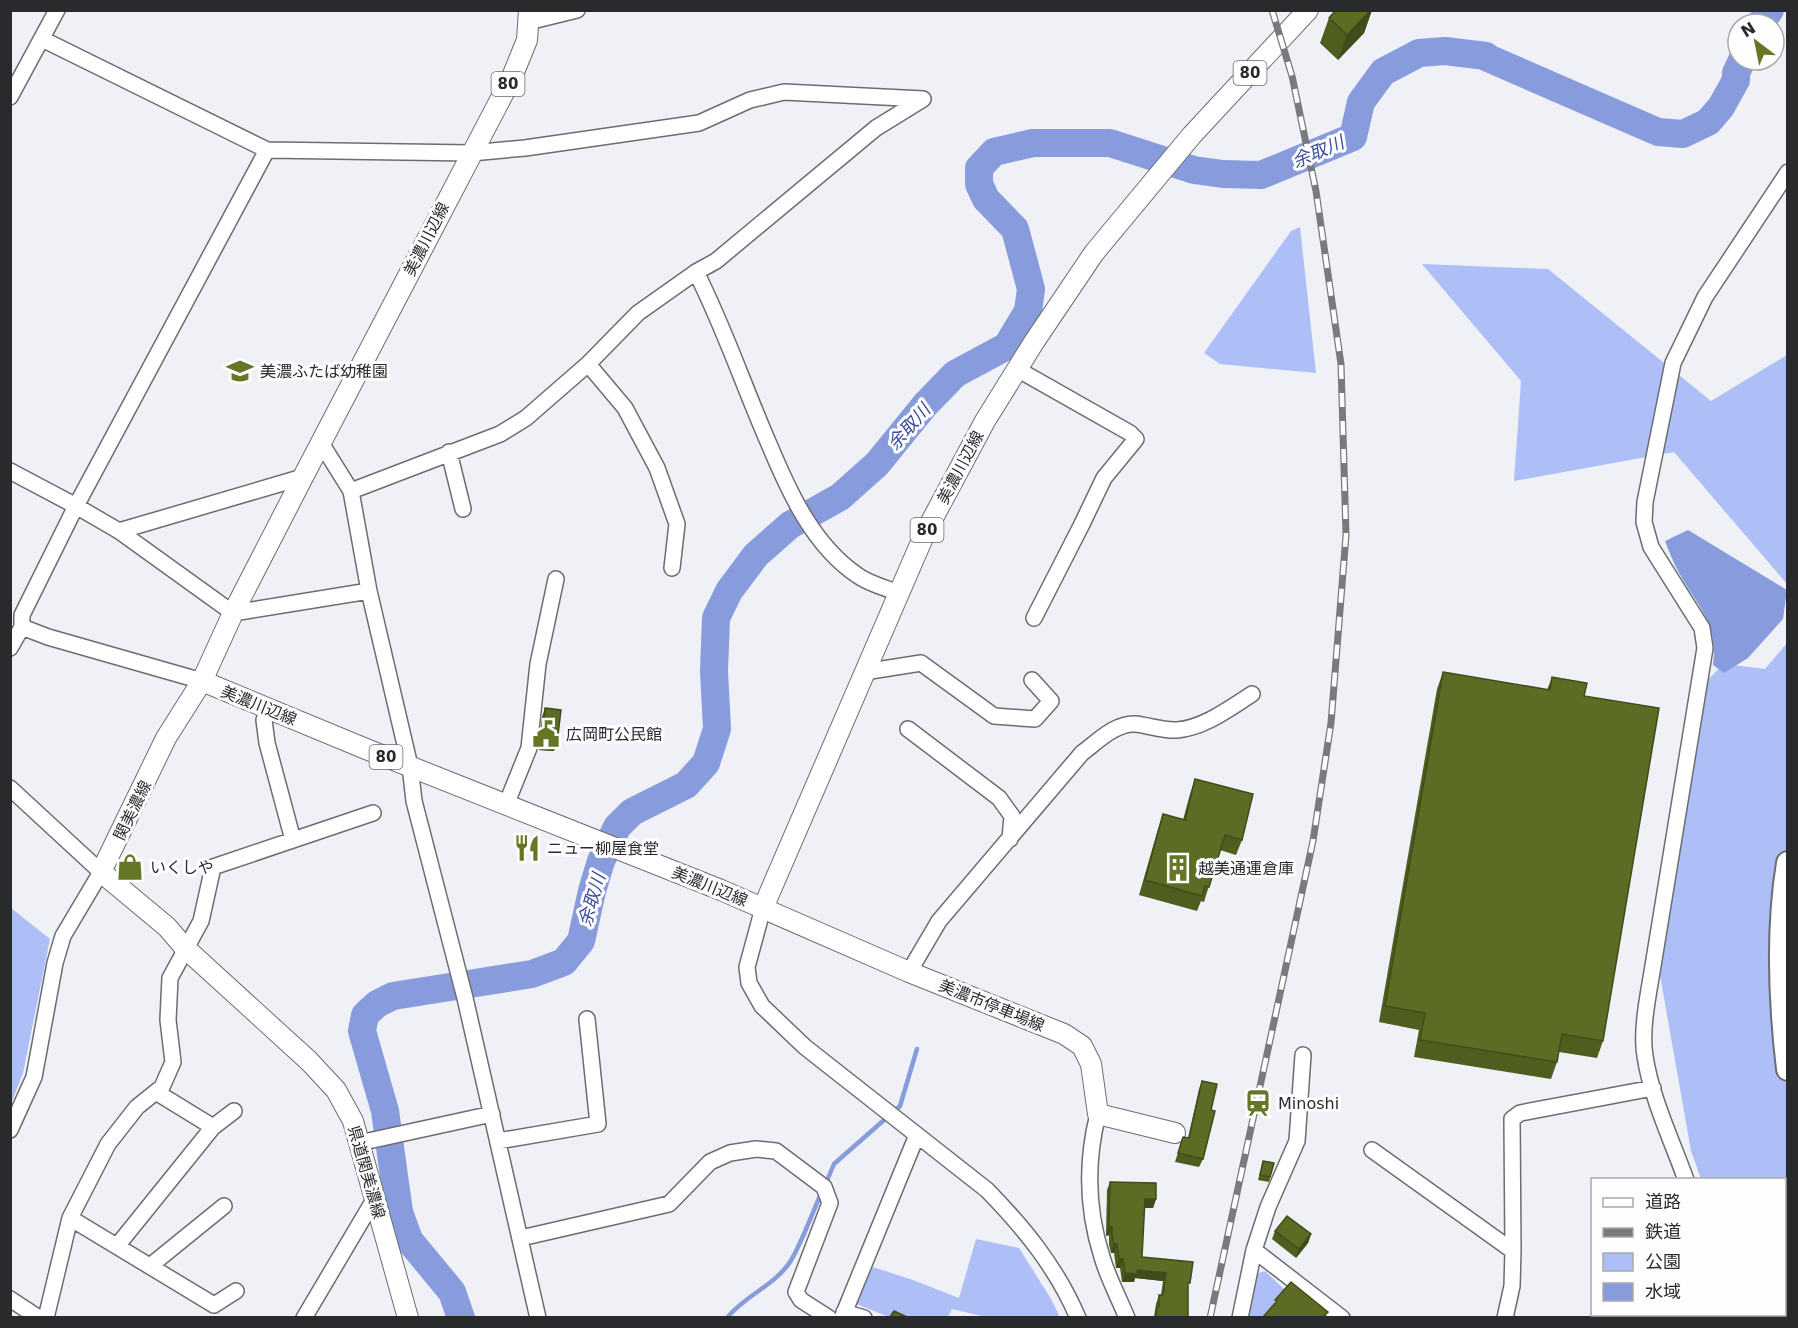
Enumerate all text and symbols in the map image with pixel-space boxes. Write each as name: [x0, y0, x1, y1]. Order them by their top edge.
north arrow: [1726, 12, 1786, 72]
text: N: [1738, 18, 1759, 41]
road number: 80: [1234, 61, 1266, 85]
road number: 80: [492, 72, 524, 96]
water label: 余取川: [1289, 131, 1349, 172]
street label: 美濃川辺線: [400, 199, 453, 279]
school or university icon: 美濃ふたば幼稚園: [225, 356, 255, 386]
place label: 美濃ふたば幼稚園: [260, 362, 388, 381]
water label: 余取川: [883, 398, 936, 454]
street label: 美濃川辺線: [933, 427, 988, 507]
road number: 80: [910, 518, 944, 542]
street label: 美濃川辺線: [218, 682, 299, 729]
public building icon: 広岡町公民館: [531, 719, 561, 749]
place label: 広岡町公民館: [566, 725, 662, 744]
road number: 80: [370, 745, 402, 769]
street label: 関美濃線: [110, 777, 155, 843]
restaurant icon: ニュー柳屋食堂: [512, 833, 542, 863]
place label: ニュー柳屋食堂: [547, 839, 659, 858]
shop icon: いくしや: [115, 852, 145, 882]
building icon: 越美通運倉庫: [1163, 853, 1193, 883]
place label: いくしや: [150, 858, 214, 877]
place label: 越美通運倉庫: [1198, 859, 1294, 878]
street label: 美濃川辺線: [669, 863, 750, 910]
water label: 余取川: [574, 869, 610, 929]
street label: 美濃市停車場線: [936, 976, 1047, 1035]
station icon: Minoshi: [1243, 1088, 1273, 1118]
place label: Minoshi: [1278, 1094, 1339, 1113]
street label: 県道関美濃線: [344, 1123, 389, 1221]
legend: [1591, 1178, 1786, 1316]
text: 道路: [1645, 1191, 1681, 1212]
text: 鉄道: [1645, 1221, 1681, 1242]
text: 公園: [1645, 1251, 1681, 1272]
text: 水域: [1645, 1281, 1681, 1302]

